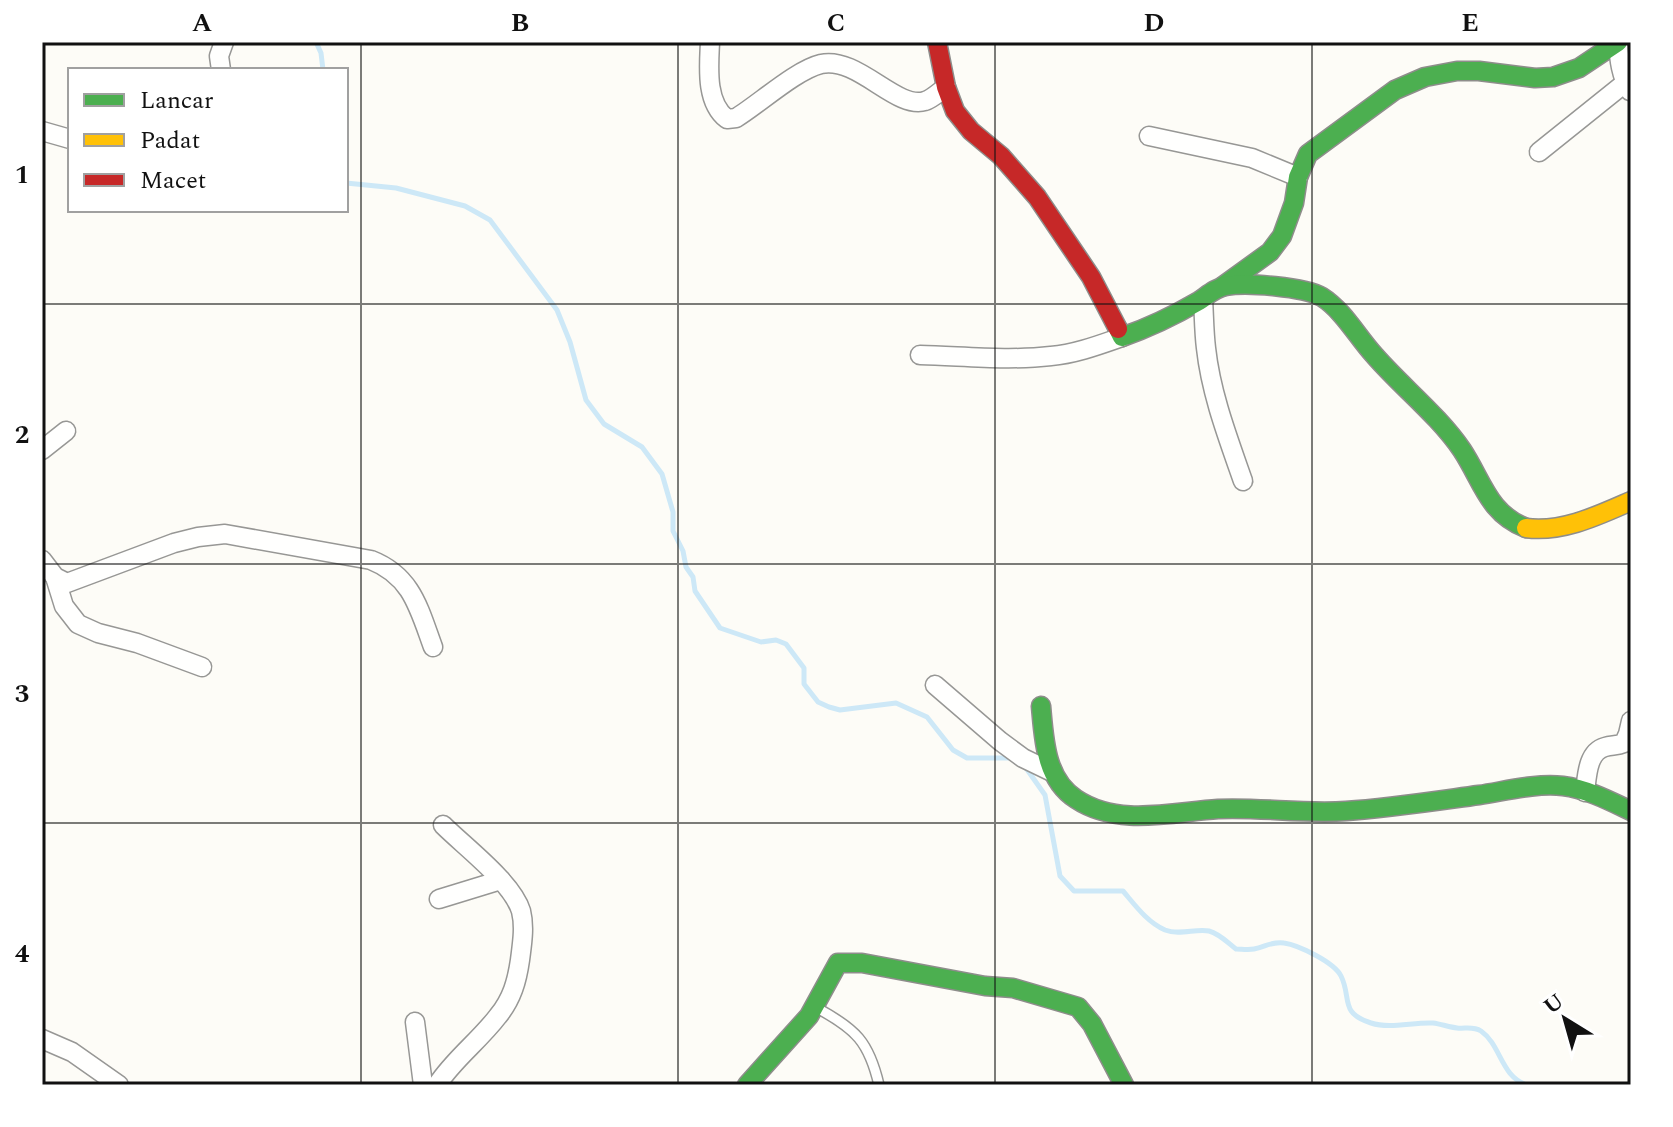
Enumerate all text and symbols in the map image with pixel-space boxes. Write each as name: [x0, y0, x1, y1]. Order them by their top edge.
text: A: [192, 3, 212, 43]
text: B: [511, 3, 529, 43]
text: C: [827, 3, 845, 43]
text: D: [1144, 3, 1164, 43]
text: E: [1461, 3, 1479, 43]
legend: [68, 68, 348, 212]
text: Lancar: [140, 83, 214, 119]
text: Padat: [140, 123, 200, 159]
text: 1: [15, 155, 29, 195]
text: Macet: [140, 163, 206, 199]
text: 2: [15, 415, 29, 455]
text: 3: [15, 674, 29, 714]
text: 4: [15, 934, 30, 974]
north arrow: [1525, 979, 1605, 1059]
text: U: [1537, 985, 1571, 1023]

